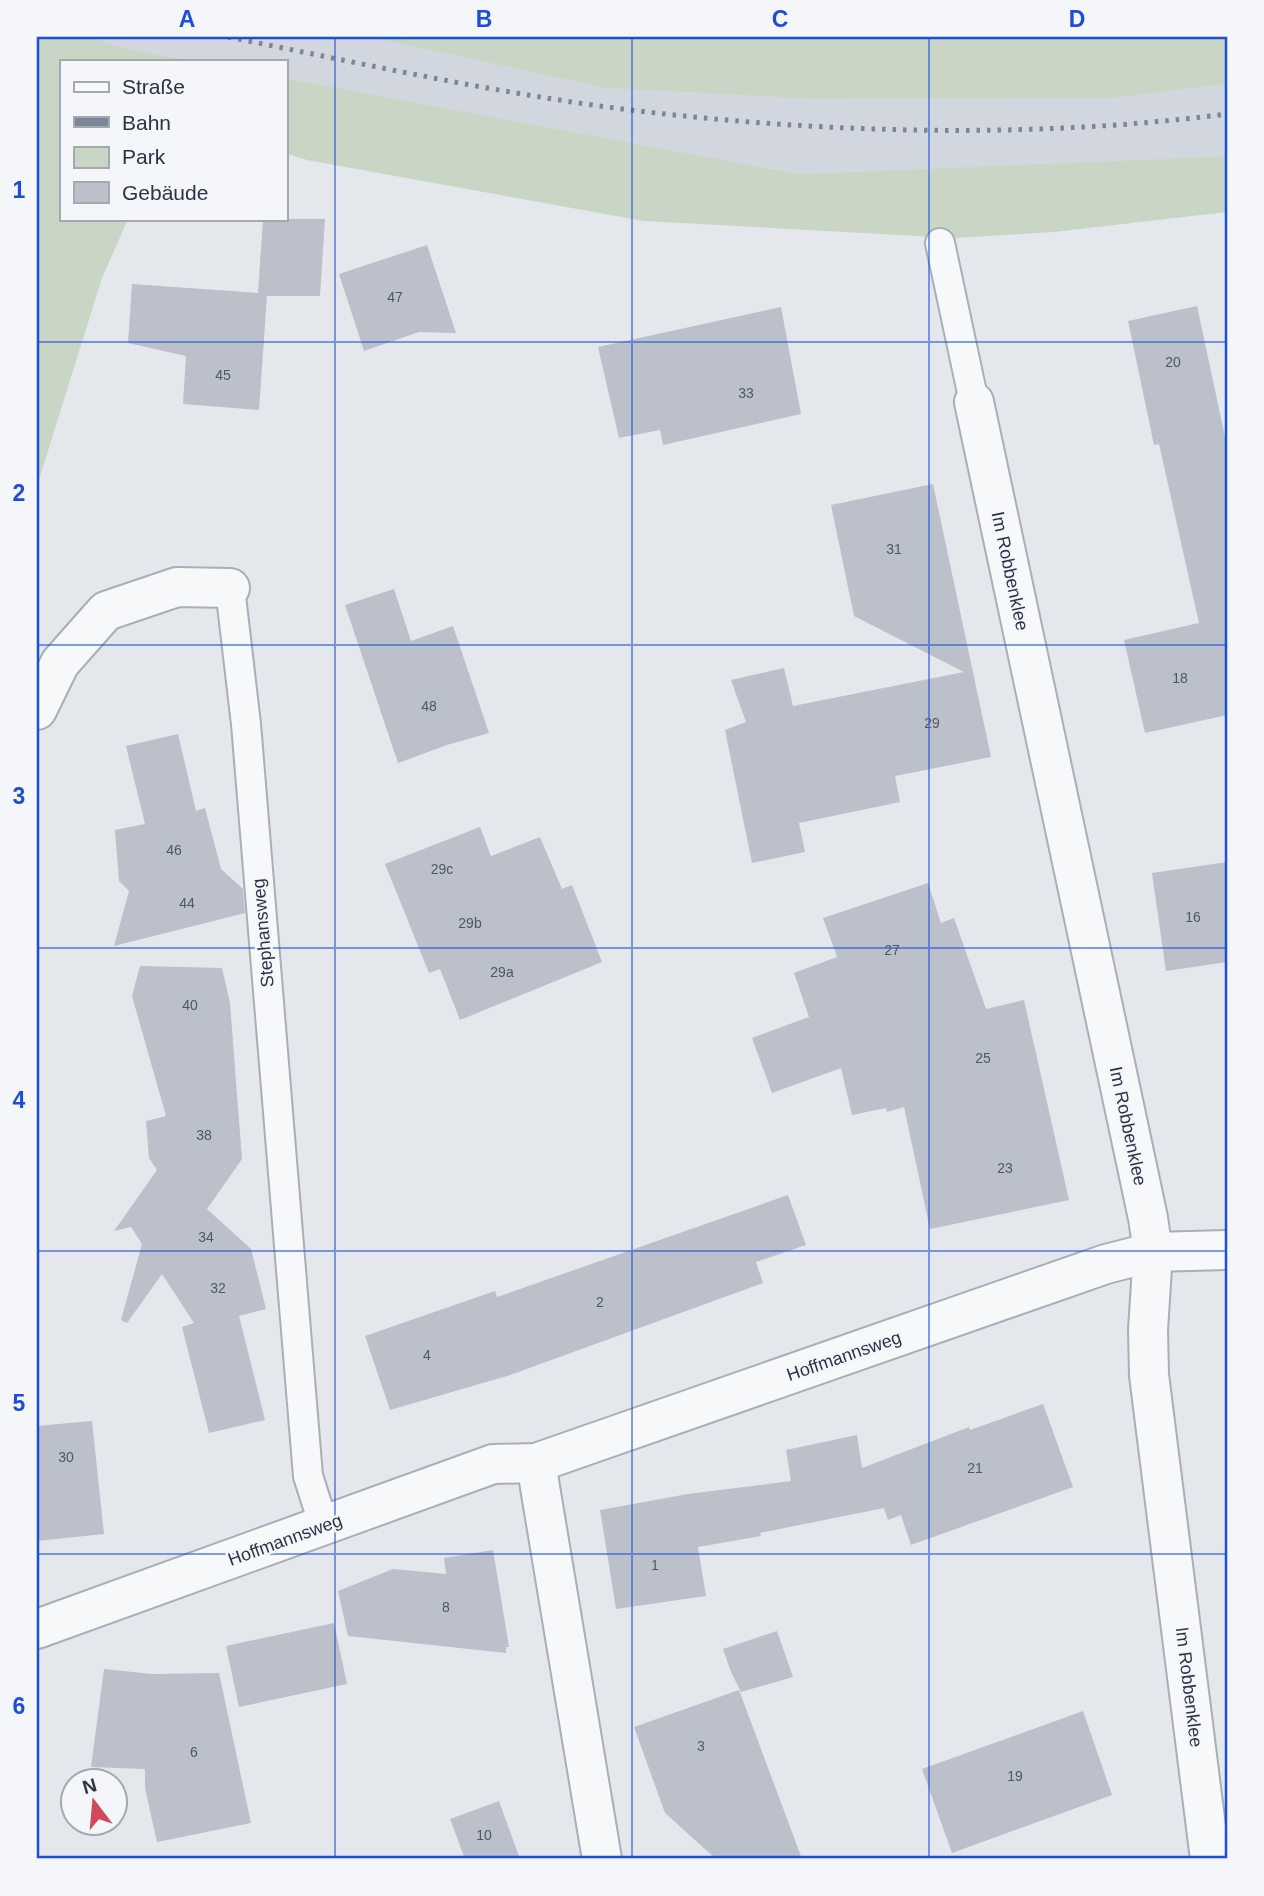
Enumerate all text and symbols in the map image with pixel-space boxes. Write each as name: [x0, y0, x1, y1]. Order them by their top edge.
text: A: [179, 6, 195, 32]
text: B: [476, 6, 492, 32]
text: C: [772, 6, 788, 32]
text: D: [1069, 6, 1085, 32]
legend: [60, 60, 287, 220]
text: Straße: [122, 75, 185, 98]
text: Bahn: [122, 111, 171, 134]
text: Park: [122, 145, 166, 168]
text: 1: [13, 177, 26, 203]
text: Gebäude: [122, 181, 208, 204]
house number: 47: [387, 289, 403, 305]
house number: 20: [1165, 354, 1181, 370]
house number: 45: [215, 367, 231, 383]
house number: 33: [738, 385, 754, 401]
text: 2: [13, 480, 25, 506]
street label: Im Robbenklee: [988, 510, 1032, 632]
house number: 31: [886, 541, 902, 557]
house number: 18: [1172, 670, 1188, 686]
house number: 48: [421, 698, 437, 714]
house number: 29: [924, 715, 940, 731]
text: 3: [13, 783, 25, 809]
house number: 46: [166, 842, 182, 858]
house number: 29c: [431, 861, 453, 877]
street label: Stephansweg: [248, 878, 278, 988]
house number: 44: [179, 895, 195, 911]
house number: 16: [1185, 909, 1201, 925]
house number: 29b: [458, 915, 482, 931]
house number: 27: [884, 942, 900, 958]
house number: 29a: [490, 964, 514, 980]
house number: 40: [182, 997, 198, 1013]
house number: 25: [975, 1050, 991, 1066]
street label: Im Robbenklee: [1106, 1065, 1150, 1187]
text: 4: [13, 1087, 26, 1113]
house number: 38: [196, 1127, 212, 1143]
house number: 23: [997, 1160, 1013, 1176]
house number: 34: [198, 1229, 214, 1245]
house number: 32: [210, 1280, 226, 1296]
house number: 2: [596, 1294, 604, 1310]
street label: Hoffmannsweg: [784, 1327, 904, 1385]
house number: 4: [423, 1347, 431, 1363]
text: 5: [13, 1390, 26, 1416]
house number: 30: [58, 1449, 74, 1465]
house number: 21: [967, 1460, 983, 1476]
street label: Hoffmannsweg: [225, 1510, 345, 1570]
house number: 1: [651, 1557, 659, 1573]
house number: 8: [442, 1599, 450, 1615]
street label: Im Robbenklee: [1172, 1626, 1206, 1748]
text: 6: [13, 1693, 25, 1719]
house number: 3: [697, 1738, 705, 1754]
house number: 6: [190, 1744, 198, 1760]
north arrow: [60, 1766, 130, 1836]
house number: 19: [1007, 1768, 1023, 1784]
text: N: [80, 1774, 99, 1798]
house number: 10: [476, 1827, 492, 1843]

